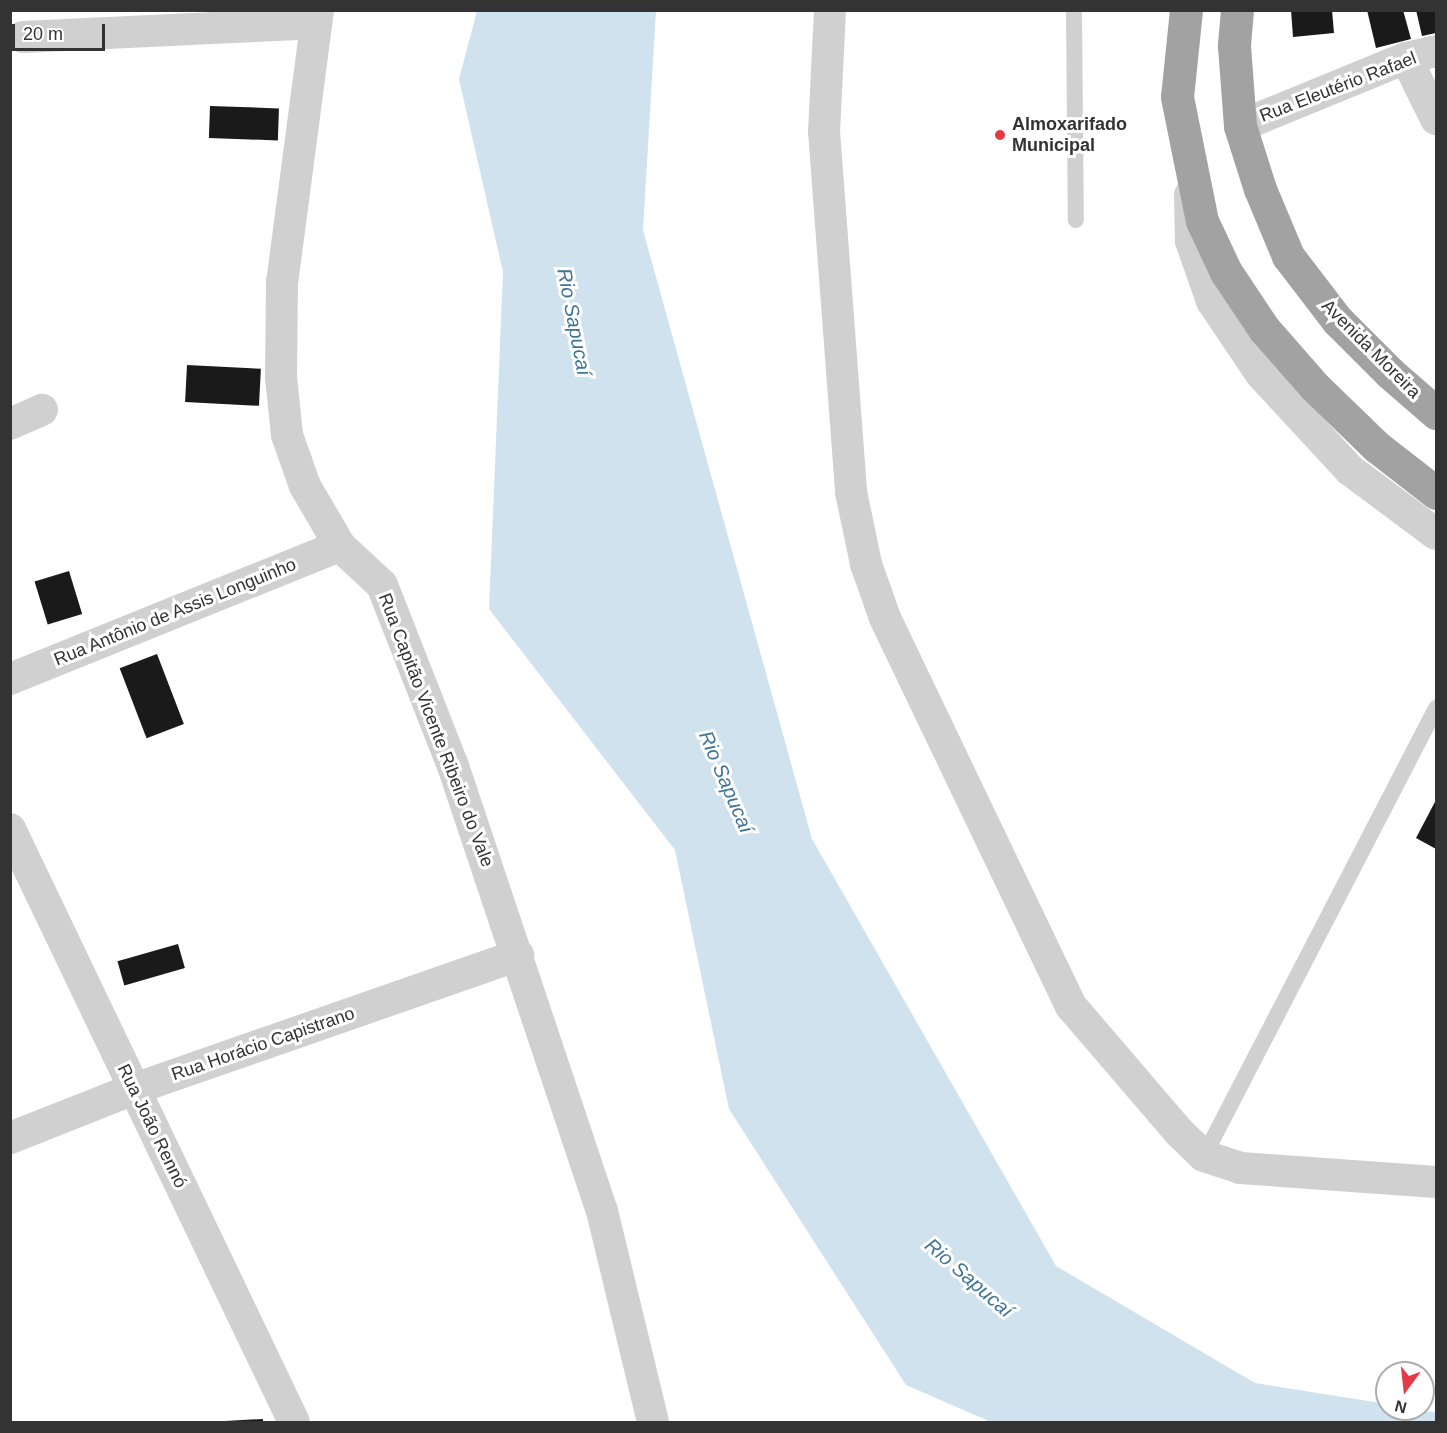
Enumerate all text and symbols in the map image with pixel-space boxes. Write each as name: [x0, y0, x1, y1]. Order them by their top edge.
scale bar: [15, 12, 108, 50]
text: 20 m: [23, 24, 63, 44]
street label: Rua Eleutério Rafael: [1257, 47, 1419, 127]
place label: Almoxarifado Municipal: [1012, 114, 1127, 156]
marker: Almoxarifado Municipal: [993, 128, 1007, 142]
water label: Rio Sapucaí: [552, 266, 596, 378]
street label: Avenida Moreira: [1317, 295, 1425, 403]
street label: Rua Antônio de Assis Longuinho: [50, 553, 300, 671]
street label: Rua Capitão Vicente Ribeiro do Vale: [374, 590, 498, 870]
water label: Rio Sapucaí: [694, 727, 758, 837]
street label: Rua Horácio Capistrano: [169, 1003, 357, 1085]
street label: Rua João Rennó: [113, 1061, 191, 1191]
water label: Rio Sapucaí: [920, 1233, 1018, 1323]
north arrow: [1375, 1361, 1435, 1421]
text: N: [1393, 1397, 1409, 1417]

